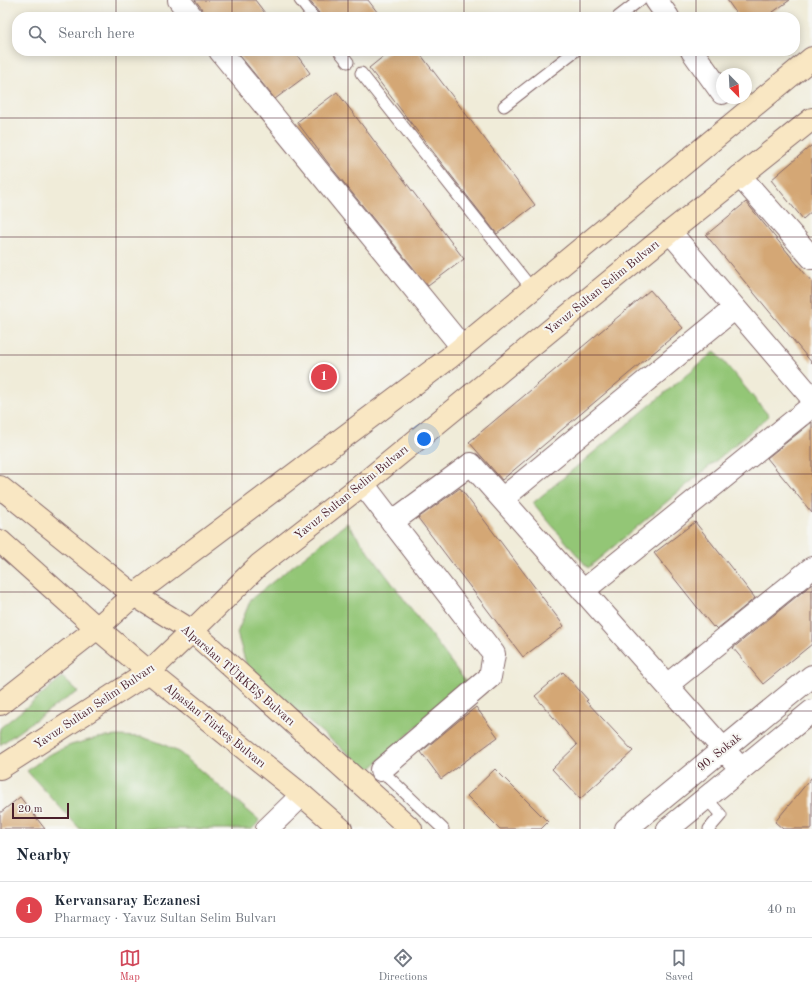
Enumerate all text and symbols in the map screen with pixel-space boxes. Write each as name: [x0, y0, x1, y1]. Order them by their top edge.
search box: [12, 12, 800, 56]
icon: search: [26, 23, 48, 45]
text: Search here: [58, 27, 135, 42]
north arrow: [716, 68, 752, 104]
street label: Yavuz Sultan Selim Bulvarı: [544, 238, 662, 337]
pin: 1: [311, 362, 337, 392]
your location: [414, 429, 434, 449]
street label: Yavuz Sultan Selim Bulvarı: [293, 443, 411, 542]
street label: Alparslan TÜRKEŞ Bulvarı: [178, 620, 299, 728]
street label: Yavuz Sultan Selim Bulvarı: [32, 662, 157, 752]
street label: Alpaslan Türkeş Bulvarı: [161, 681, 267, 770]
street label: 90. Sokak: [695, 732, 744, 774]
scale bar: [12, 801, 69, 820]
text: 20 m: [18, 804, 43, 815]
text: Nearby: [16, 847, 71, 864]
text: Kervansaray Eczanesi: [54, 894, 200, 909]
text: 1: [25, 903, 33, 916]
text: 40 m: [767, 903, 796, 916]
text: Pharmacy · Yavuz Sultan Selim Bulvarı: [54, 912, 276, 925]
tab: Map: [119, 947, 141, 985]
tab: Directions: [379, 947, 427, 985]
tab: Saved: [665, 947, 693, 985]

